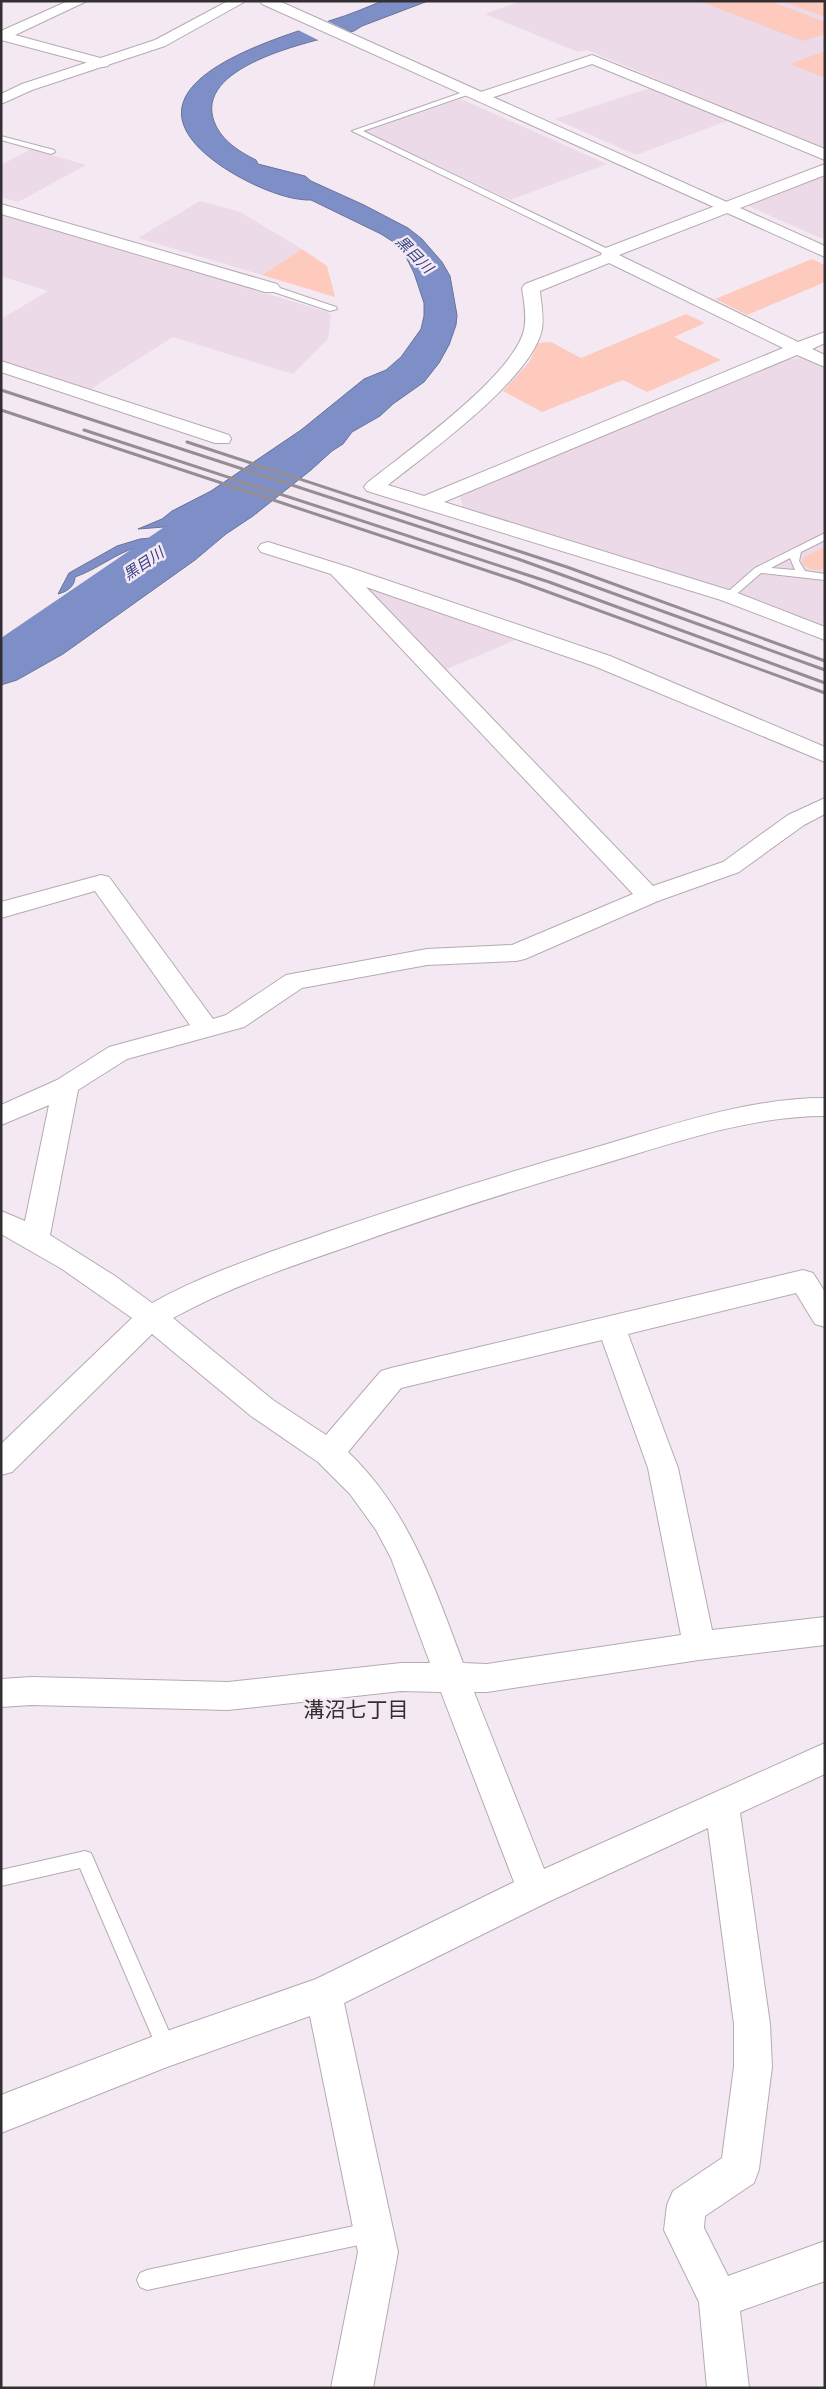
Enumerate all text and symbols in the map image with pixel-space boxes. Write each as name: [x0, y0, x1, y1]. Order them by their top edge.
water label: 黒目川: [393, 232, 439, 278]
water label: 黒目川: [119, 542, 168, 583]
district label: 溝沼七丁目: [304, 1696, 409, 1721]

